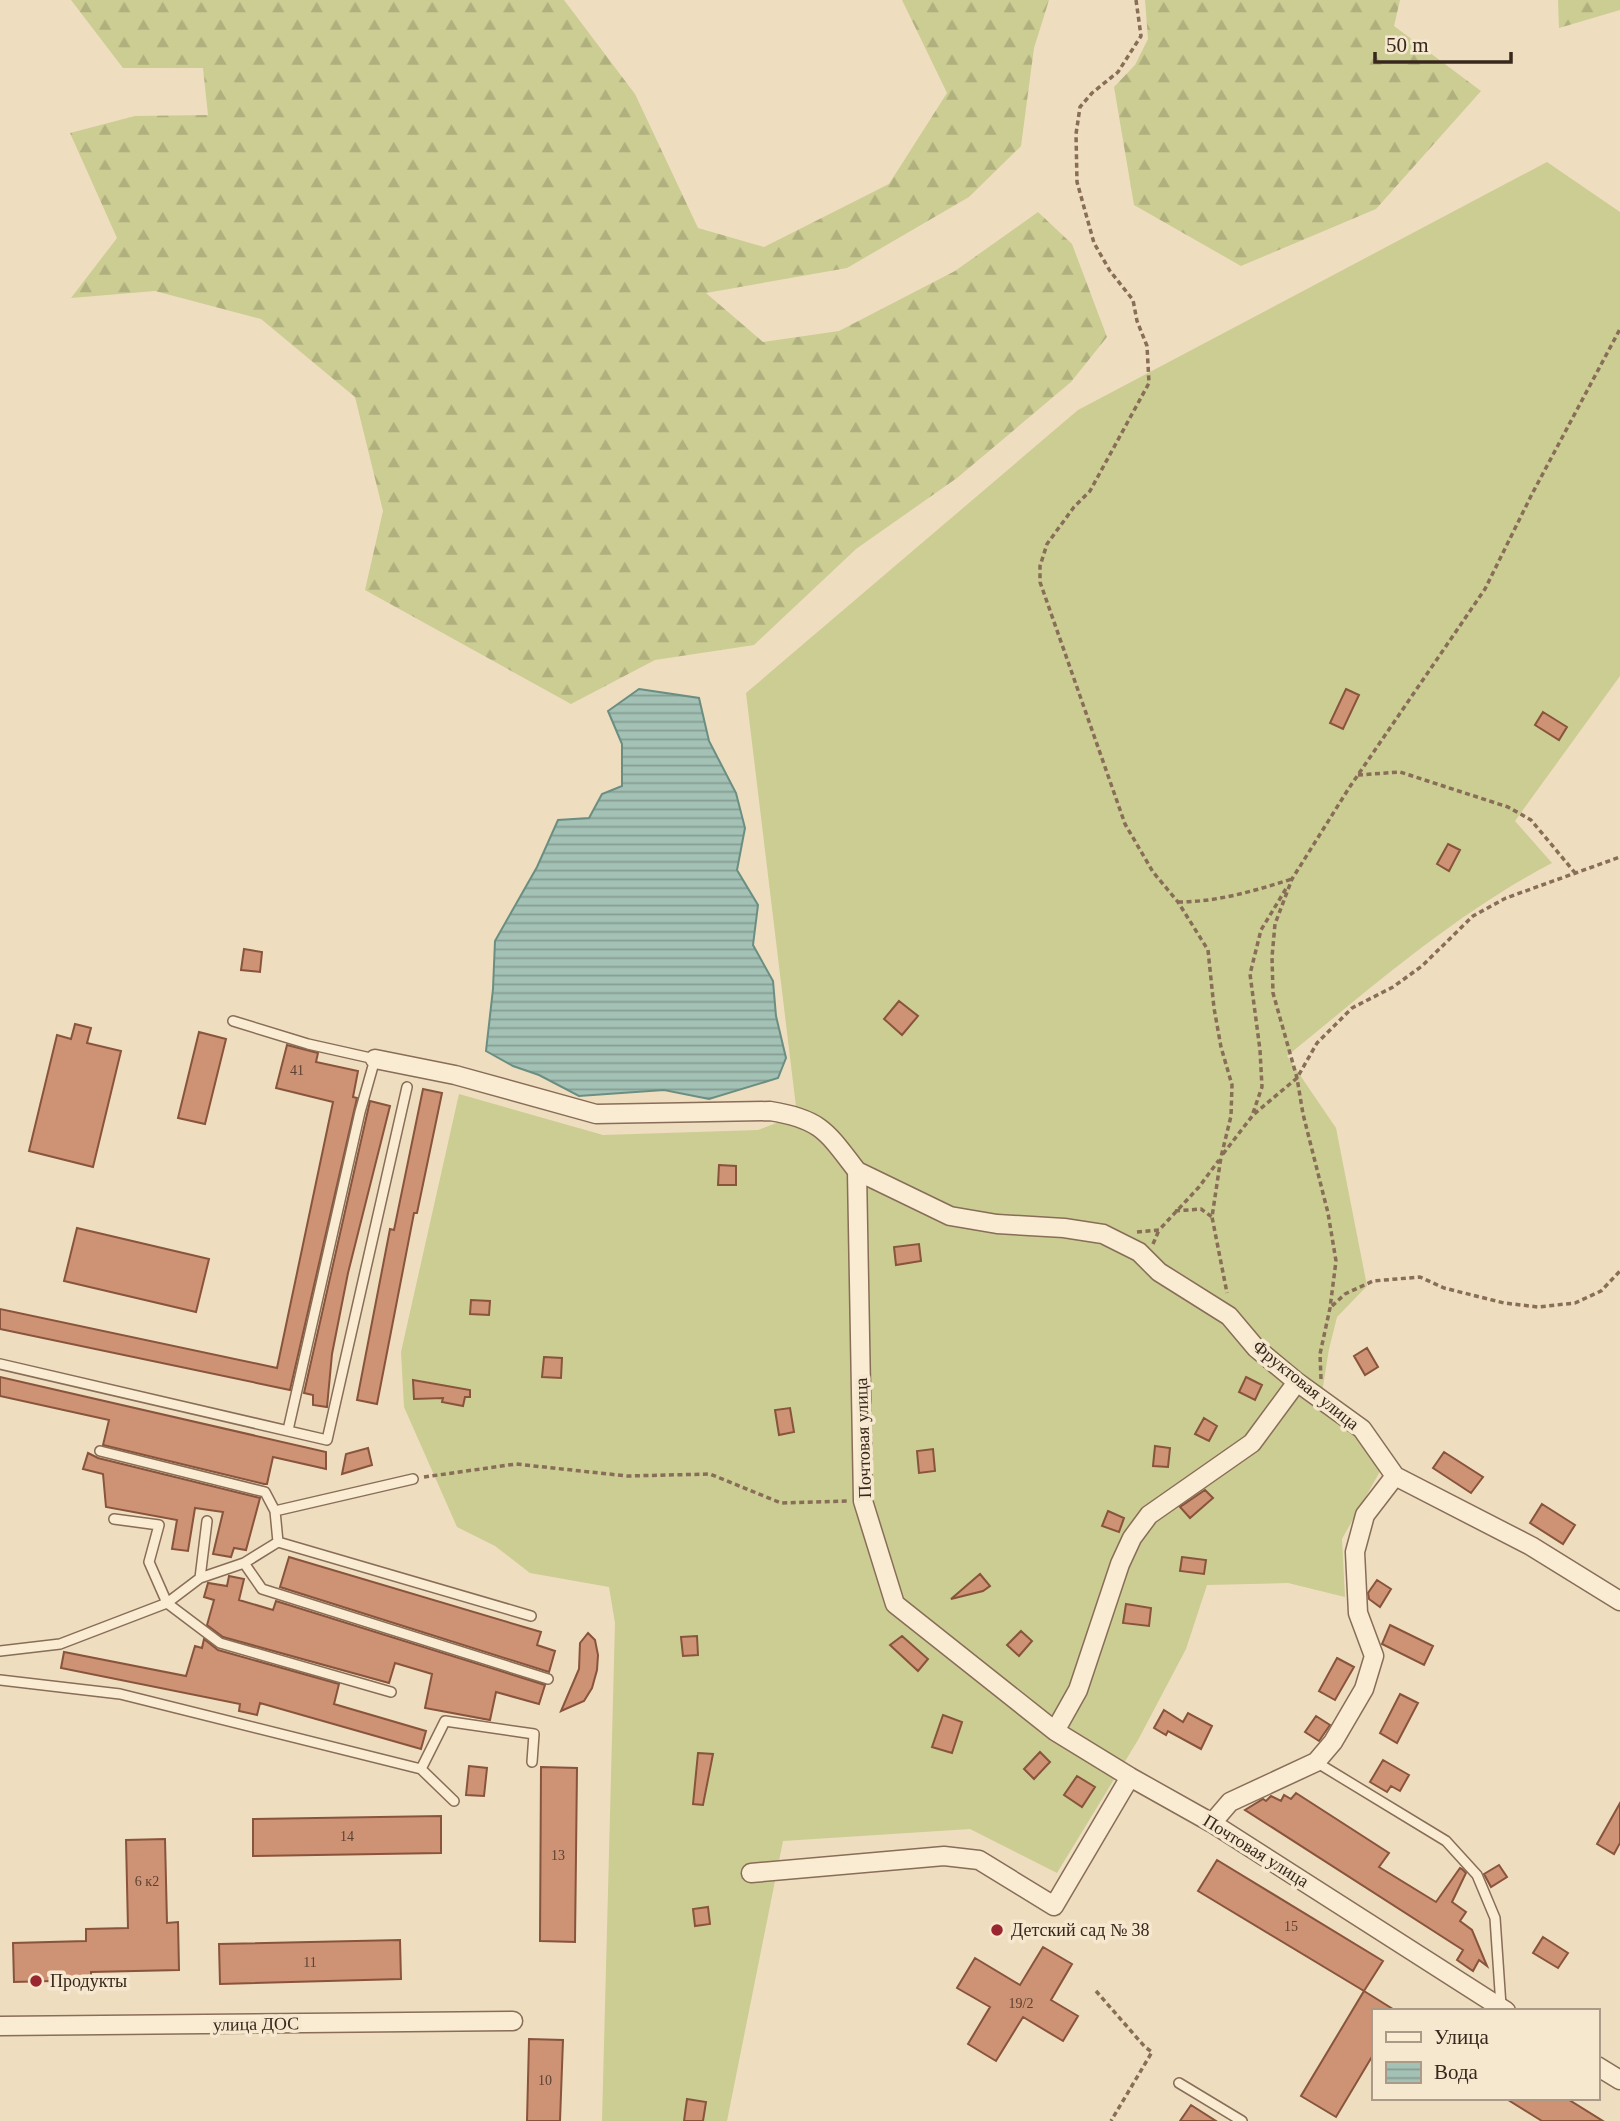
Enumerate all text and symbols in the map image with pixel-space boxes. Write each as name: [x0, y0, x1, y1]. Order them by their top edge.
scale bar: [1375, 21, 1512, 65]
text: 50 m: [1386, 33, 1429, 57]
house number: 41: [290, 1063, 304, 1078]
street label: Фруктовая улица: [1249, 1336, 1363, 1434]
street label: Почтовая улица: [851, 1377, 875, 1499]
street label: Почтовая улица: [1200, 1811, 1312, 1891]
house number: 14: [340, 1829, 354, 1844]
house number: 13: [551, 1848, 565, 1863]
house number: 6 к2: [135, 1874, 159, 1889]
house number: 15: [1284, 1919, 1298, 1934]
place label: Детский сад № 38: [1011, 1920, 1150, 1940]
marker: Детский сад № 38: [989, 1922, 1005, 1938]
house number: 11: [303, 1955, 317, 1970]
place label: Продукты: [50, 1971, 127, 1991]
marker: Продукты: [28, 1973, 44, 1989]
house number: 19/2: [1009, 1996, 1033, 2011]
legend: [1372, 2009, 1599, 2100]
street label: улица ДОС: [213, 2013, 299, 2035]
text: Улица: [1434, 2025, 1489, 2049]
text: Вода: [1434, 2060, 1479, 2084]
house number: 10: [538, 2073, 552, 2088]

